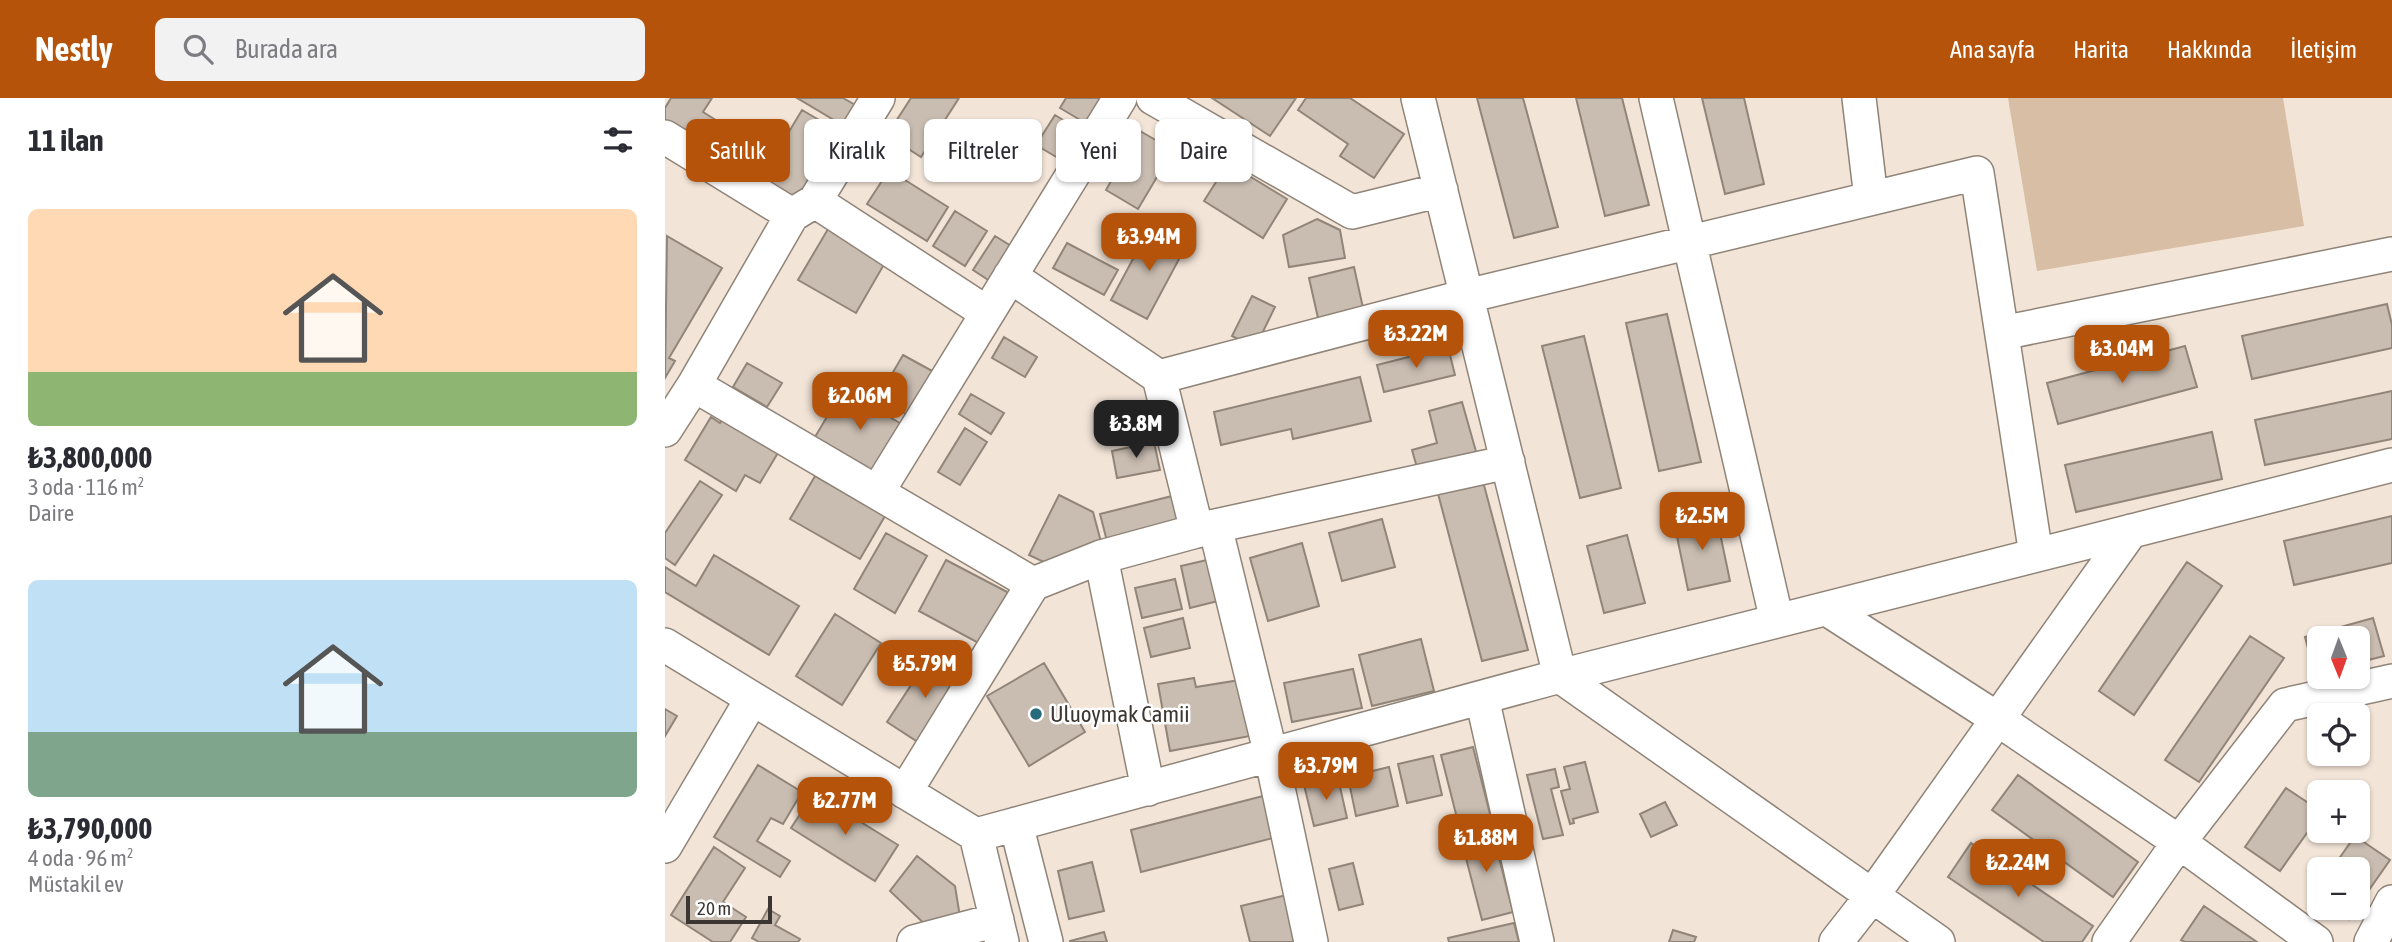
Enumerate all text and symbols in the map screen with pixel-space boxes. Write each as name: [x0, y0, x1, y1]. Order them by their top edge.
search box: [155, 18, 645, 81]
text: Nestly: [35, 30, 113, 68]
icon: search: [179, 30, 217, 68]
text: Burada ara: [235, 34, 338, 64]
text: Ana sayfa: [1950, 36, 2035, 63]
text: Harita: [2073, 36, 2129, 63]
text: Hakkında: [2167, 36, 2252, 63]
text: İletişim: [2290, 36, 2357, 63]
chip: Satılık: [686, 119, 790, 182]
chip: Kiralık: [804, 119, 910, 182]
chip: Filtreler: [924, 119, 1042, 182]
chip: Yeni: [1056, 119, 1141, 182]
chip: Daire: [1155, 119, 1252, 182]
icon: filters: [599, 121, 637, 159]
text: 11 ilan: [28, 123, 104, 157]
pin: ₺3.94M: [1092, 214, 1206, 273]
text: ₺3.94M: [1117, 223, 1181, 249]
icon: home: [270, 255, 396, 381]
pin: ₺3.22M: [1359, 310, 1473, 370]
text: ₺3.22M: [1384, 320, 1448, 346]
pin: ₺3.04M: [2065, 326, 2179, 385]
text: ₺3.04M: [2090, 335, 2154, 361]
pin: ₺2.06M: [803, 372, 917, 432]
text: ₺2.06M: [828, 382, 892, 408]
pin: ₺3.8M: [1087, 400, 1185, 460]
text: ₺3.8M: [1110, 410, 1162, 436]
text: ₺3,800,000: [28, 440, 152, 474]
text: 3 oda · 116 m²: [28, 474, 144, 500]
pin: ₺2.5M: [1653, 492, 1751, 552]
text: Daire: [28, 500, 74, 526]
text: ₺2.5M: [1676, 502, 1728, 528]
icon: home: [270, 626, 396, 752]
north arrow: [2307, 626, 2369, 690]
map controls: [2307, 626, 2370, 920]
pin: ₺5.79M: [868, 640, 982, 700]
text: ₺5.79M: [893, 650, 957, 676]
place label: Uluoymak Camii: [1050, 701, 1190, 727]
button: locate: [2307, 703, 2370, 766]
marker: Uluoymak Camii: [1028, 706, 1044, 722]
pin: ₺3.79M: [1269, 742, 1383, 802]
text: ₺3.79M: [1294, 752, 1358, 778]
pin: ₺2.77M: [788, 778, 902, 837]
button: +: [2307, 780, 2370, 843]
text: ₺2.77M: [813, 787, 877, 813]
text: ₺3,790,000: [28, 811, 152, 845]
pin: ₺1.88M: [1429, 814, 1543, 874]
text: ₺1.88M: [1454, 824, 1518, 850]
pin: ₺2.24M: [1961, 840, 2075, 899]
text: 4 oda · 96 m²: [28, 845, 133, 871]
text: ₺2.24M: [1986, 849, 2050, 875]
button: −: [2307, 857, 2370, 920]
text: Müstakil ev: [28, 871, 124, 897]
scale bar: [686, 893, 772, 925]
text: 20 m: [697, 897, 731, 919]

